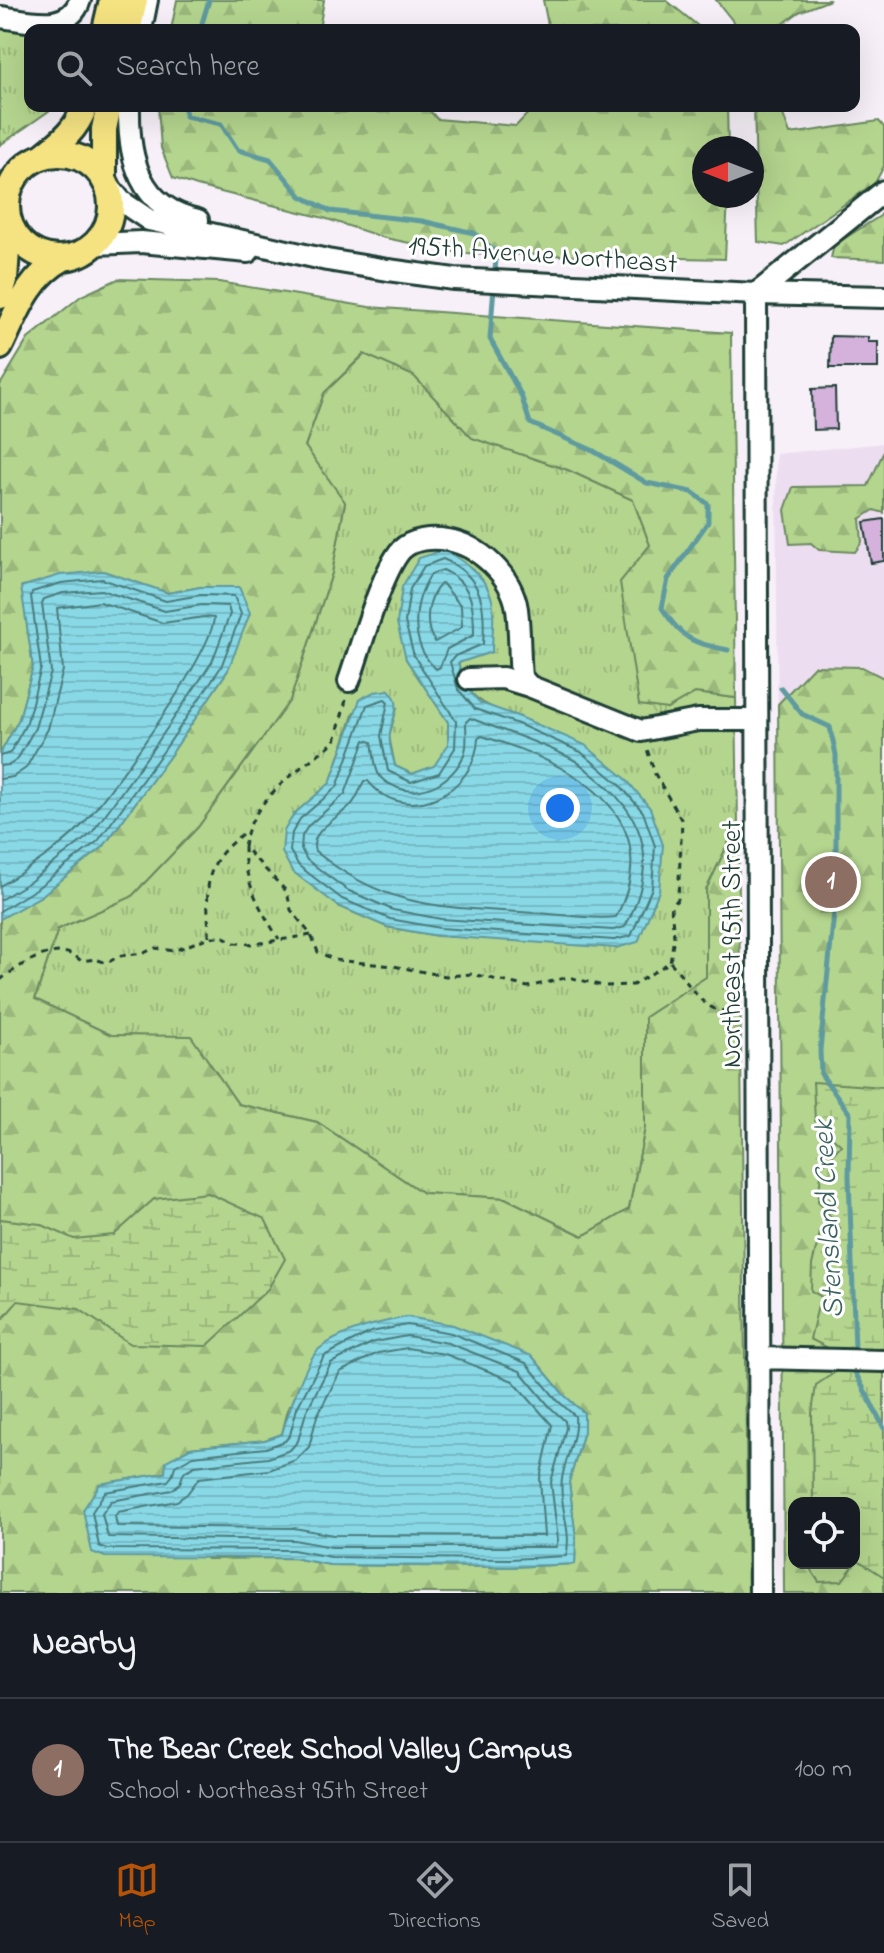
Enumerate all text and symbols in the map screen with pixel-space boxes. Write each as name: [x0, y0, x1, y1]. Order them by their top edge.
search box: [24, 24, 860, 112]
icon: search: [52, 46, 96, 90]
text: Search here: [116, 46, 260, 90]
north arrow: [692, 136, 764, 208]
street label: 195th Avenue Northeast: [407, 227, 679, 286]
your location: [540, 788, 580, 828]
street label: Northeast 95th Street: [713, 820, 754, 1068]
pin: 1: [805, 852, 857, 912]
water label: Stensland Creek: [803, 1116, 857, 1319]
map controls: [788, 1497, 860, 1569]
button: locate: [788, 1497, 860, 1569]
text: Nearby: [32, 1620, 136, 1670]
text: The Bear Creek School Valley Campus: [108, 1729, 573, 1773]
text: 1: [54, 1751, 62, 1789]
text: 100 m: [795, 1751, 852, 1789]
text: School · Northeast 95th Street: [108, 1773, 428, 1811]
tab: Map: [115, 1858, 159, 1938]
tab: Directions: [390, 1858, 481, 1938]
tab: Saved: [711, 1858, 769, 1938]

